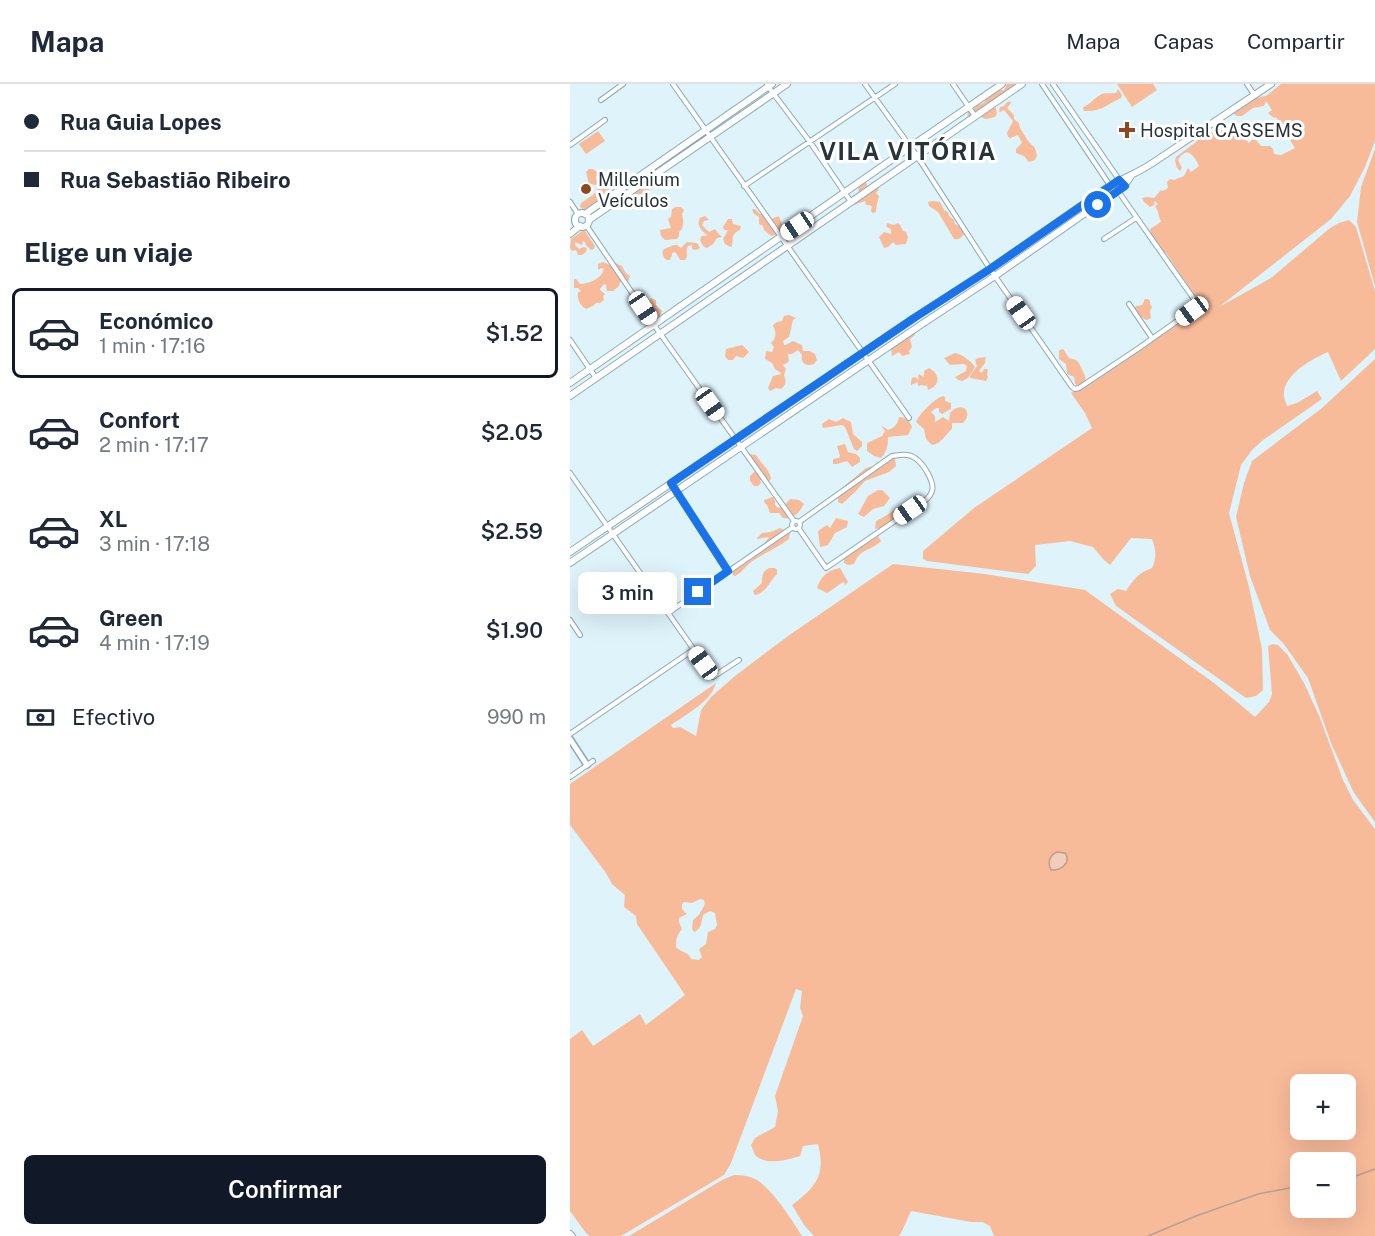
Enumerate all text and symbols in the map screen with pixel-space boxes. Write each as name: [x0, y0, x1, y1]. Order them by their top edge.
text: Mapa: [30, 25, 104, 58]
text: Mapa: [1066, 29, 1120, 54]
text: Capas: [1153, 29, 1214, 54]
text: Compartir: [1247, 29, 1345, 54]
text: Rua Guia Lopes: [60, 109, 222, 135]
place label: Hospital CASSEMS: [1140, 120, 1303, 141]
marker: Hospital CASSEMS: [1118, 121, 1136, 139]
district label: VILA VITÓRIA: [819, 137, 997, 165]
text: Rua Sebastião Ribeiro: [60, 167, 291, 193]
place label: Millenium Veículos: [598, 169, 680, 211]
marker: Millenium Veículos: [579, 182, 593, 196]
route start: [1084, 191, 1111, 218]
car: [777, 208, 817, 244]
text: Elige un viaje: [24, 236, 193, 268]
car: [625, 288, 661, 328]
car: [1003, 293, 1039, 333]
car: [1172, 293, 1212, 329]
icon: car: [27, 306, 81, 360]
text: Económico: [99, 308, 214, 334]
text: $1.52: [485, 320, 543, 346]
text: 1 min · 17:16: [99, 334, 205, 358]
car: [692, 384, 728, 424]
icon: car: [27, 405, 81, 459]
text: Confort: [99, 407, 180, 433]
text: $2.05: [481, 419, 543, 445]
text: 2 min · 17:17: [99, 433, 209, 457]
car: [890, 492, 930, 528]
icon: car: [27, 504, 81, 558]
text: XL: [99, 506, 127, 532]
text: $2.59: [481, 518, 543, 544]
text: 3 min · 17:18: [99, 532, 210, 556]
callout: 3 min: [578, 571, 677, 613]
route end: [684, 578, 711, 605]
text: 3 min: [601, 581, 654, 605]
icon: car: [27, 603, 81, 657]
text: Green: [99, 605, 163, 631]
text: $1.90: [486, 617, 543, 643]
text: 4 min · 17:19: [99, 631, 210, 655]
car: [685, 643, 721, 683]
icon: cash: [24, 701, 57, 734]
text: Efectivo: [72, 704, 155, 730]
text: 990 m: [487, 705, 546, 729]
map controls: [1290, 1074, 1356, 1218]
button: +: [1290, 1074, 1356, 1140]
button: −: [1290, 1152, 1356, 1218]
button: Confirmar: [24, 1155, 546, 1224]

